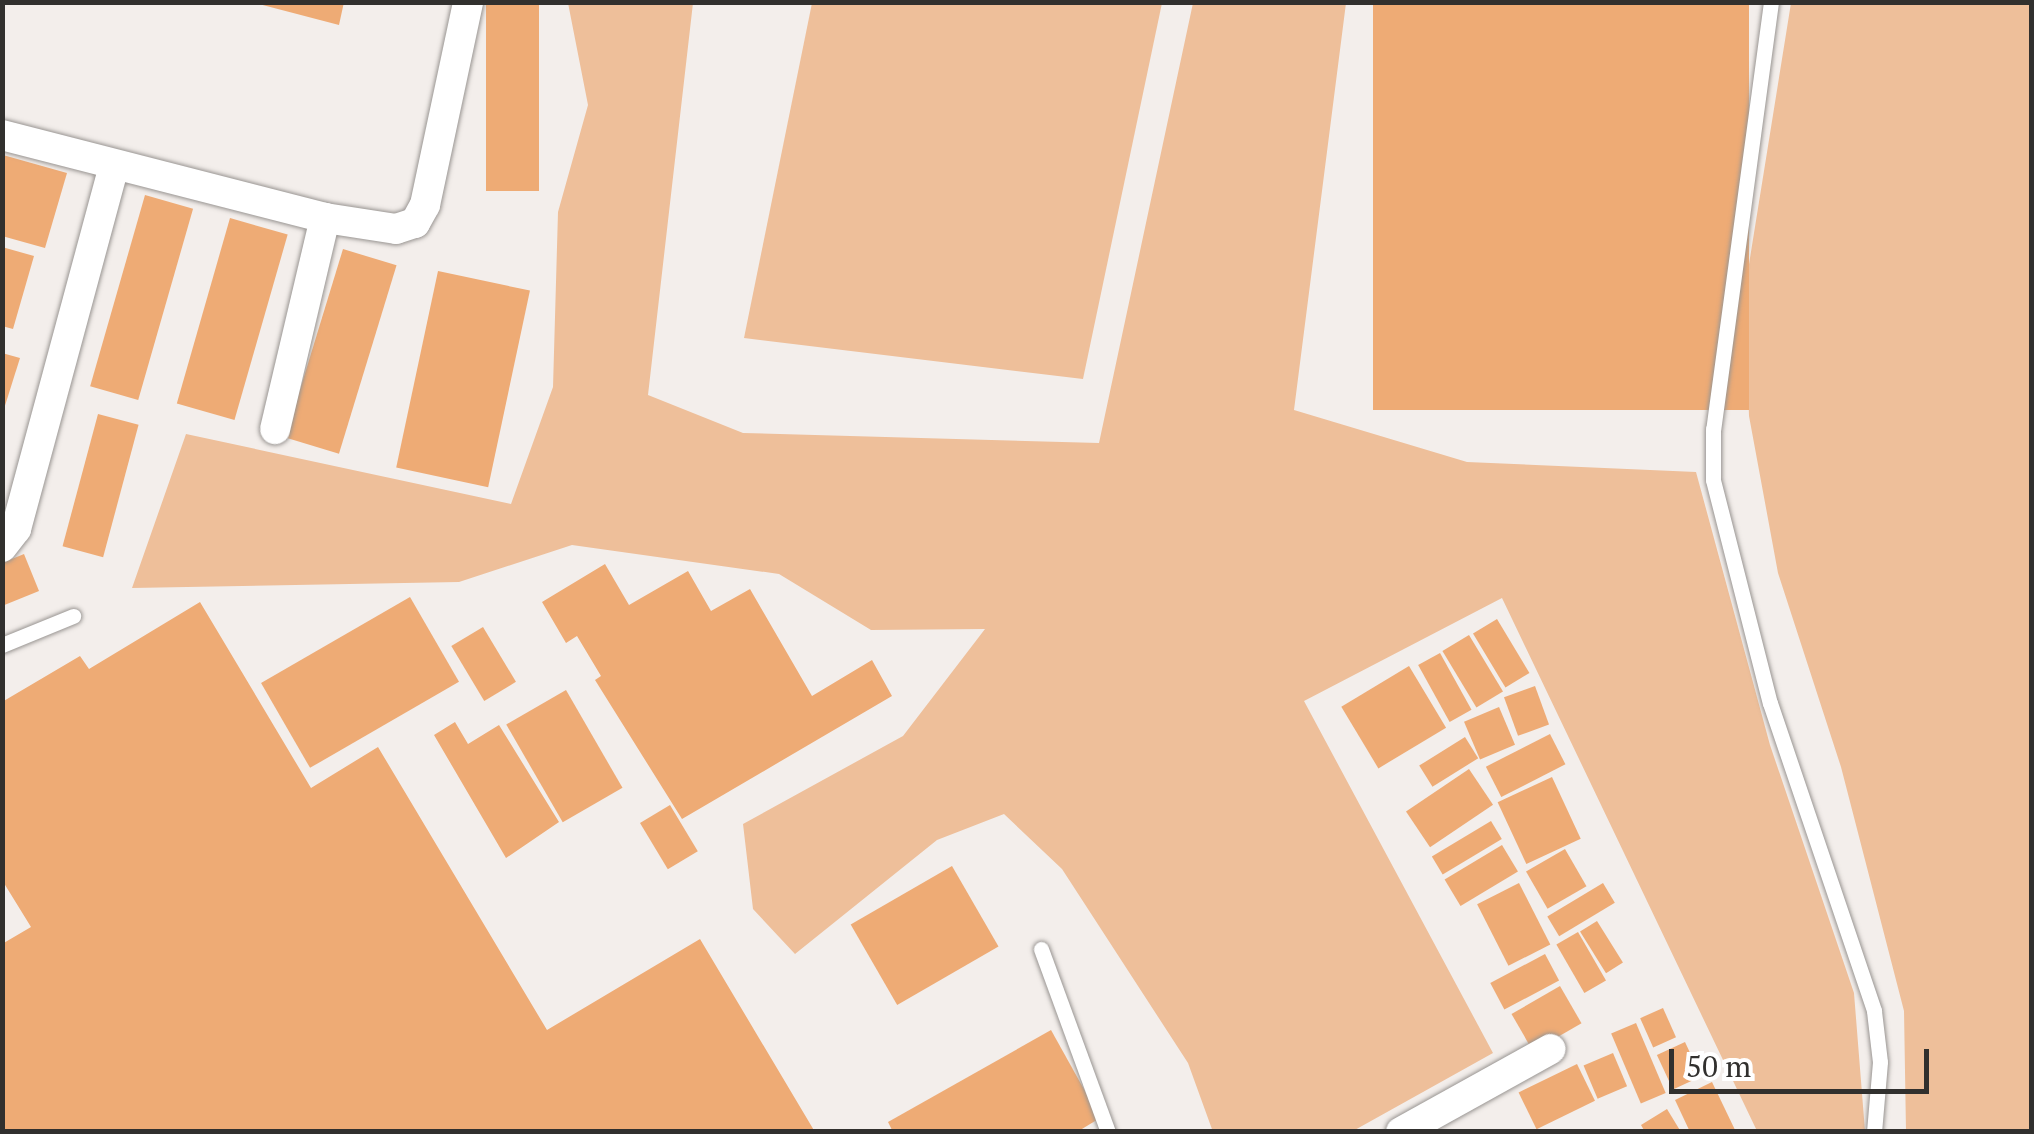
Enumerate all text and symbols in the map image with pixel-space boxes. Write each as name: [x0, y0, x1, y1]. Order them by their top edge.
scale bar: [1674, 1029, 1934, 1091]
text: 50 m: [1686, 1046, 1751, 1086]

